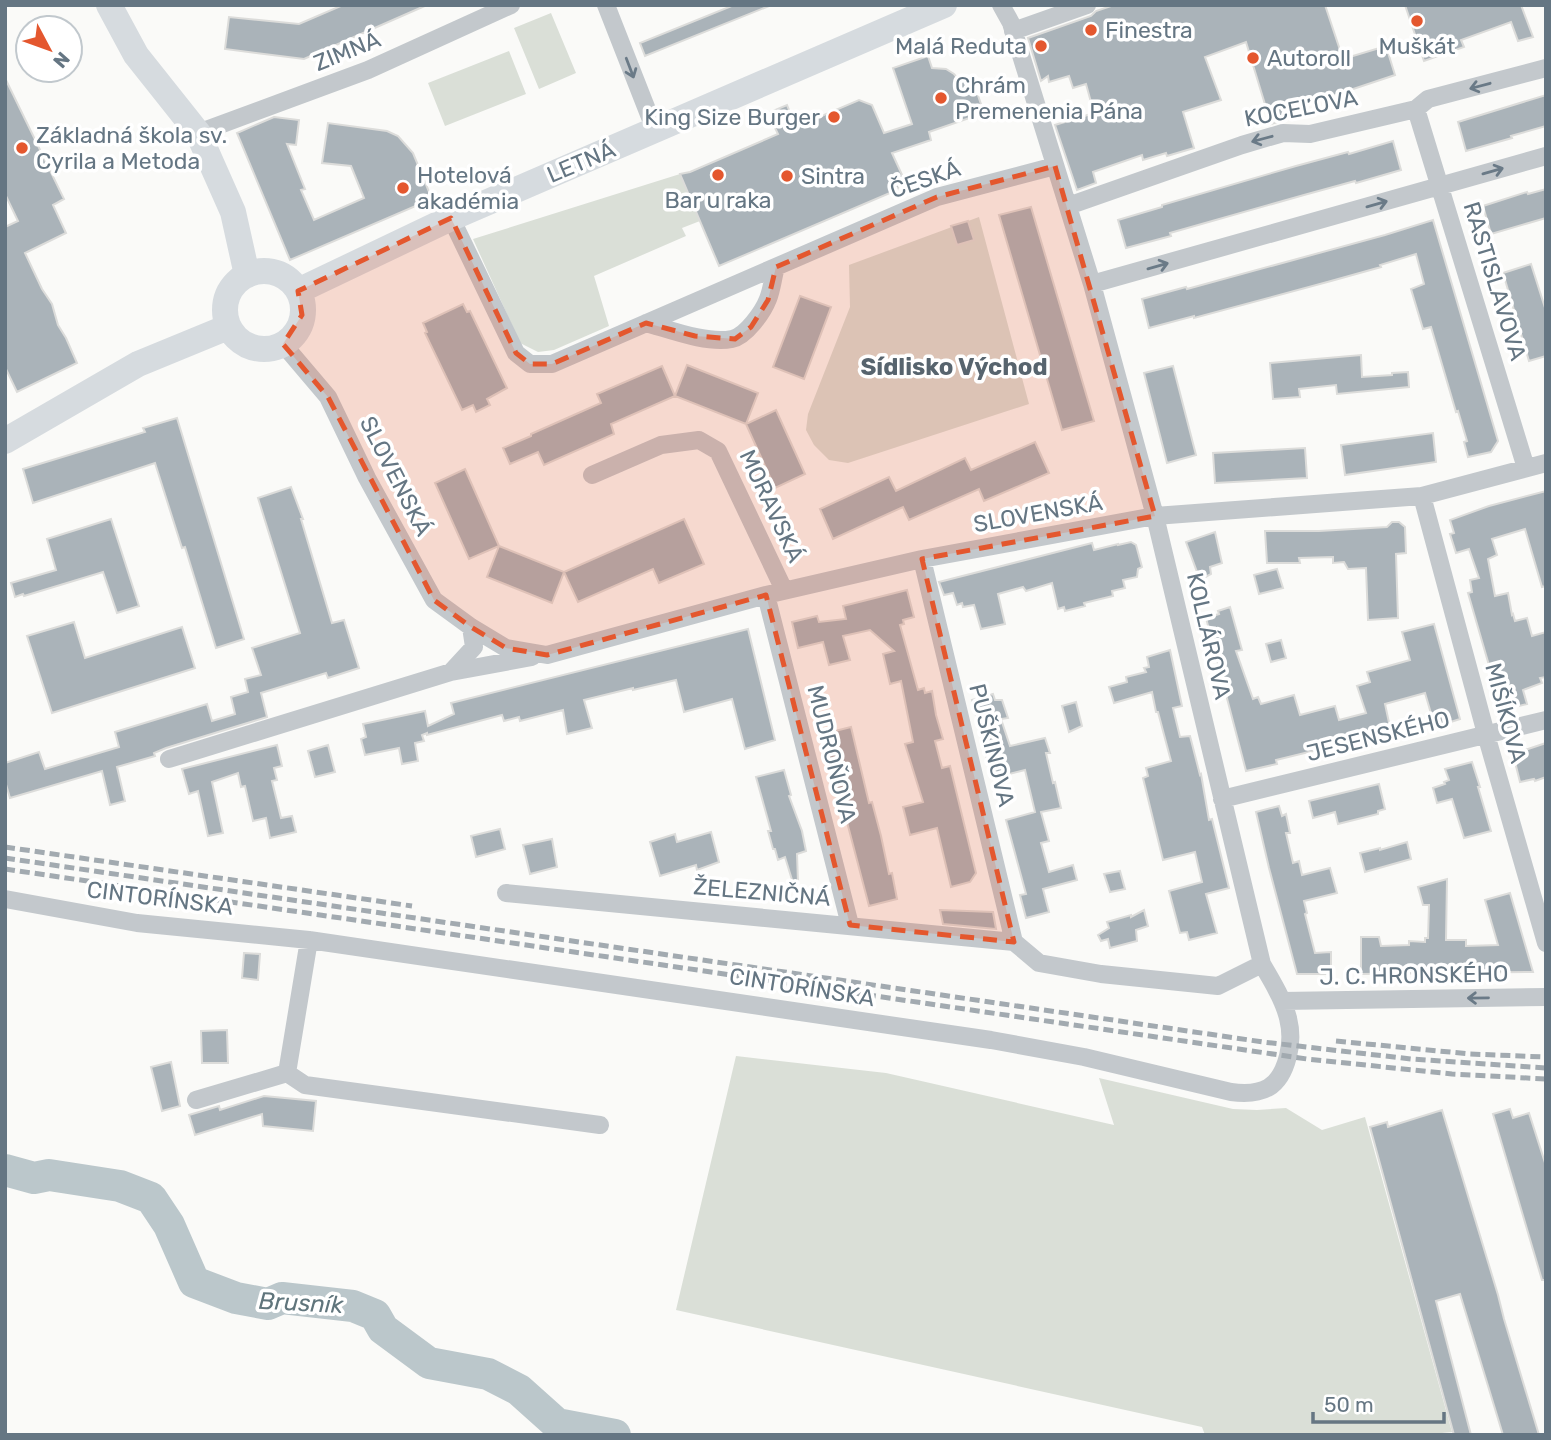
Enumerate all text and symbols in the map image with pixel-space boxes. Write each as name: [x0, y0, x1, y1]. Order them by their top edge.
marker: Muškát: [1409, 13, 1425, 29]
north arrow: [14, 14, 84, 84]
place label: Finestra: [1105, 16, 1193, 44]
marker: Finestra: [1083, 22, 1099, 38]
street label: ZIMNÁ: [309, 25, 385, 77]
place label: Malá Reduta: [895, 32, 1027, 60]
place label: Muškát: [1378, 32, 1456, 60]
marker: Malá Reduta: [1033, 38, 1049, 54]
place label: Autoroll: [1267, 44, 1351, 72]
text: N: [48, 47, 75, 73]
marker: Autoroll: [1245, 50, 1261, 66]
one-way arrow: [625, 56, 637, 78]
place label: Chrám Premenenia Pána: [955, 71, 1143, 125]
one-way arrow: [1469, 80, 1491, 93]
street label: KOCEĽOVA: [1242, 83, 1360, 133]
marker: Chrám Premenenia Pána: [933, 90, 949, 106]
place label: King Size Burger: [644, 103, 820, 131]
marker: King Size Burger: [826, 109, 842, 125]
place label: Základná škola sv. Cyrila a Metoda: [36, 121, 227, 175]
one-way arrow: [1251, 133, 1273, 146]
street label: LETNÁ: [543, 135, 619, 189]
marker: Základná škola sv. Cyrila a Metoda: [14, 140, 30, 156]
street label: ČESKÁ: [886, 154, 964, 204]
place label: Hotelová akadémia: [417, 161, 519, 215]
place label: Sintra: [801, 162, 865, 190]
one-way arrow: [1482, 164, 1504, 177]
marker: Bar u raka: [710, 167, 726, 183]
marker: Sintra: [779, 168, 795, 184]
marker: Hotelová akadémia: [395, 180, 411, 196]
place label: Bar u raka: [665, 186, 771, 214]
one-way arrow: [1365, 197, 1388, 210]
street label: RASTISLAVOVA: [1458, 198, 1532, 364]
one-way arrow: [1147, 258, 1169, 271]
district label: Sídlisko Východ: [860, 353, 1048, 381]
street label: SLOVENSKÁ: [354, 411, 438, 541]
street label: MORAVSKÁ: [734, 445, 810, 567]
street label: SLOVENSKÁ: [971, 488, 1105, 538]
street label: KOLLÁROVA: [1181, 570, 1237, 702]
street label: MIŠÍKOVA: [1479, 660, 1533, 766]
street label: PUŠKINOVA: [963, 681, 1021, 809]
street label: MUDROŇOVA: [801, 682, 863, 826]
street label: JESENSKÉHO: [1303, 705, 1453, 767]
street label: ŽELEZNIČNÁ: [692, 872, 832, 912]
street label: CINTORÍNSKA: [85, 875, 235, 921]
street label: J. C. HRONSKÉHO: [1319, 959, 1509, 991]
street label: CINTORÍNSKA: [727, 962, 877, 1012]
one-way arrow: [1466, 991, 1489, 1005]
water label: Brusník: [258, 1287, 345, 1319]
scale bar: [1313, 1380, 1444, 1424]
text: 50 m: [1324, 1392, 1374, 1417]

